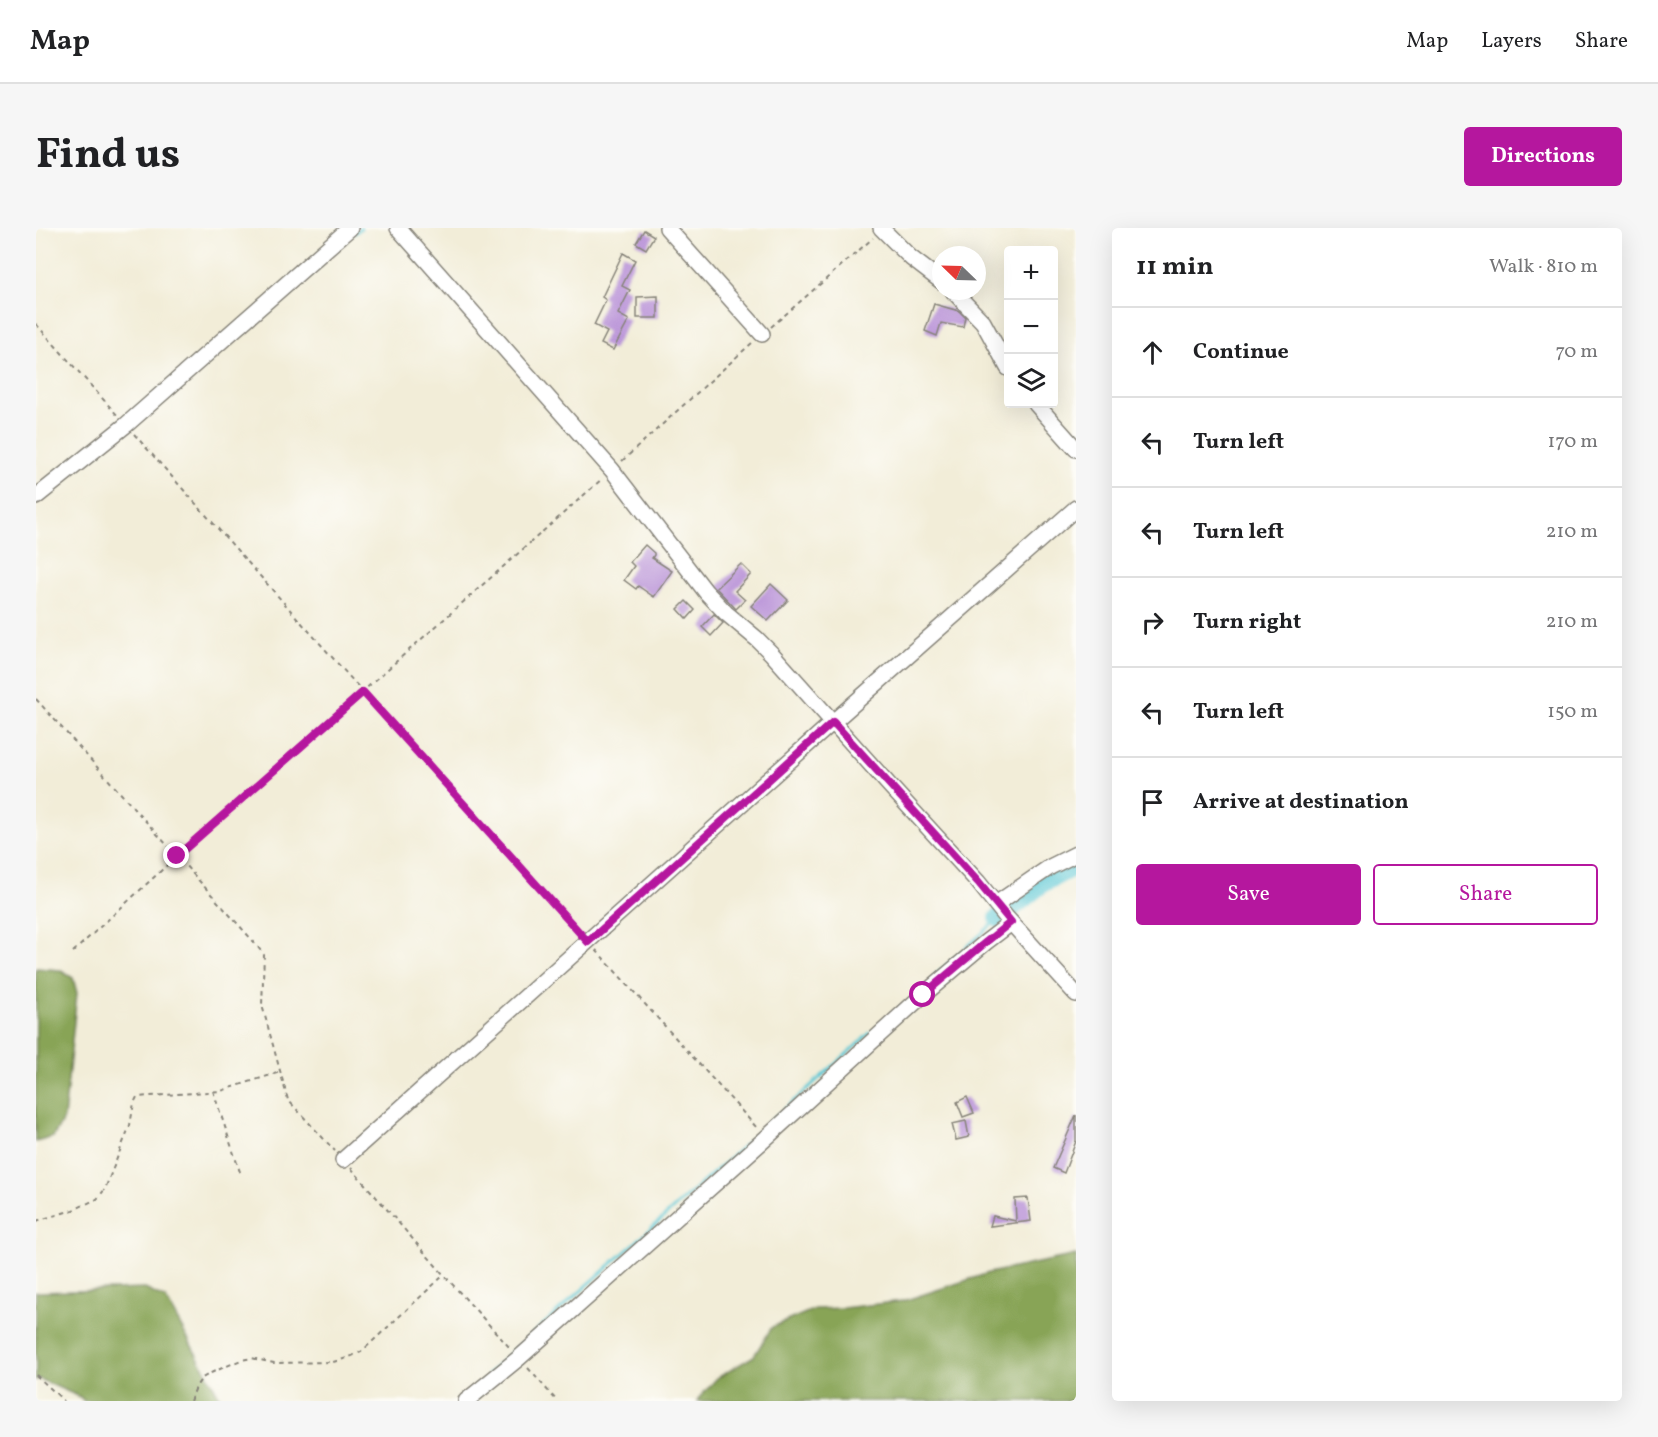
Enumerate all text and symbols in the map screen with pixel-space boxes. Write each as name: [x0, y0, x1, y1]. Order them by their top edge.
text: Map: [30, 22, 90, 61]
text: Map: [1406, 27, 1448, 56]
text: Layers: [1481, 27, 1542, 56]
text: Share: [1575, 27, 1628, 56]
text: Find us: [36, 127, 180, 186]
button: Directions: [1464, 127, 1622, 186]
north arrow: [932, 246, 986, 300]
map controls: [1004, 246, 1058, 408]
button: +: [1004, 246, 1058, 300]
text: 11 min: [1136, 249, 1214, 285]
text: Walk · 810 m: [1489, 253, 1598, 281]
button: −: [1004, 300, 1058, 354]
icon: ahead: [1136, 336, 1169, 369]
text: Continue: [1193, 337, 1289, 368]
text: 70 m: [1555, 338, 1598, 366]
button: layers: [1004, 354, 1058, 408]
icon: left: [1136, 426, 1169, 459]
text: Turn left: [1193, 427, 1284, 458]
text: 170 m: [1548, 428, 1598, 456]
icon: left: [1136, 516, 1169, 549]
text: Turn left: [1193, 517, 1284, 548]
text: 210 m: [1546, 518, 1598, 546]
icon: right: [1136, 606, 1169, 639]
text: Turn right: [1193, 607, 1301, 638]
text: 210 m: [1546, 608, 1598, 636]
icon: left: [1136, 696, 1169, 729]
text: Turn left: [1193, 697, 1284, 728]
text: 150 m: [1547, 698, 1598, 726]
icon: arrive: [1136, 786, 1169, 819]
text: Arrive at destination: [1193, 787, 1409, 818]
route end: [163, 842, 189, 868]
button: Save: [1136, 864, 1361, 925]
button: Share: [1373, 864, 1598, 925]
route start: [909, 981, 935, 1007]

